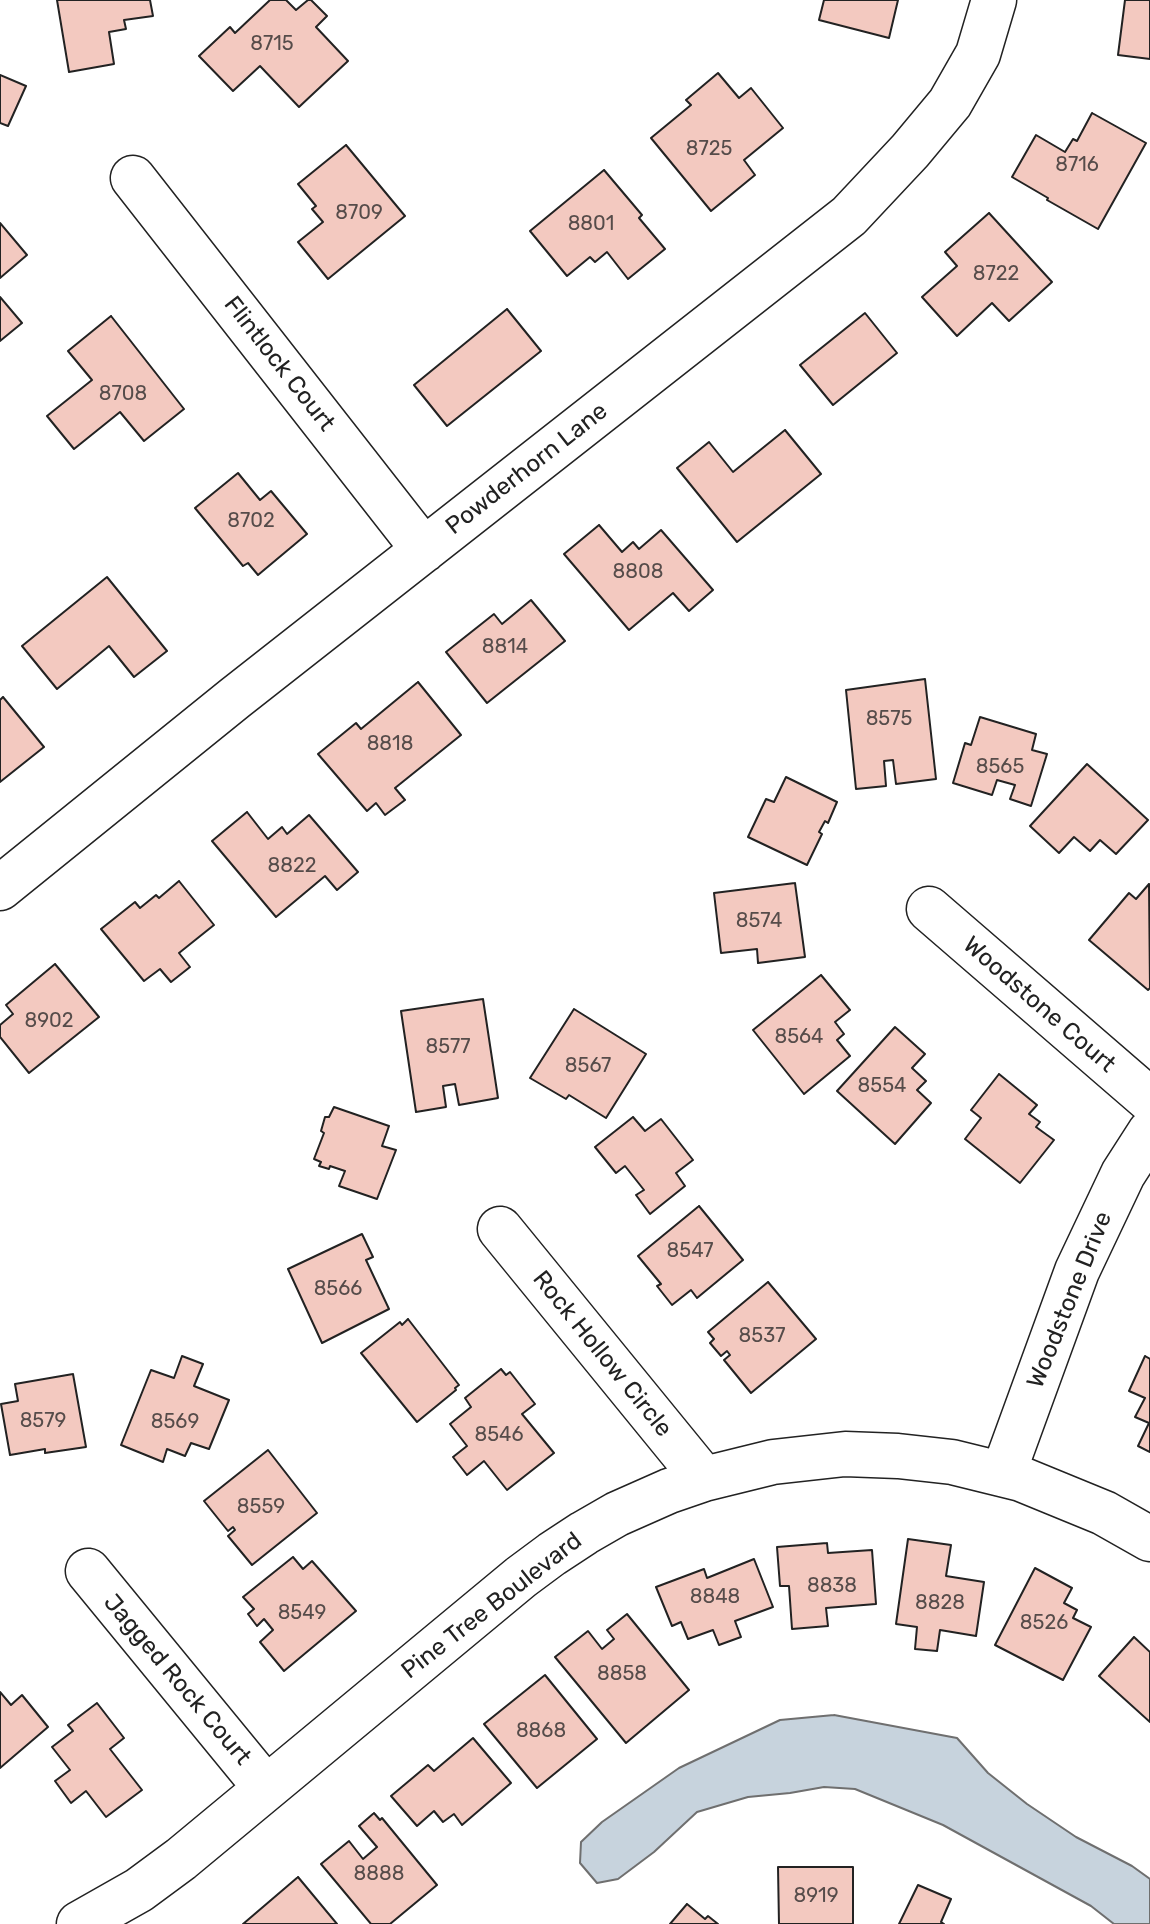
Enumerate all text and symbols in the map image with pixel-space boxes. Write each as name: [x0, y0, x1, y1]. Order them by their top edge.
house number: 8715: [250, 32, 294, 56]
house number: 8725: [686, 137, 732, 161]
house number: 8716: [1055, 153, 1099, 177]
house number: 8709: [335, 201, 383, 225]
house number: 8801: [568, 212, 614, 236]
house number: 8722: [973, 262, 1019, 286]
street label: Flintlock Court: [217, 291, 341, 437]
house number: 8708: [99, 382, 147, 406]
street label: Powderhorn Lane: [440, 397, 614, 541]
house number: 8702: [227, 509, 275, 533]
house number: 8808: [613, 560, 663, 584]
house number: 8814: [482, 635, 528, 659]
house number: 8575: [866, 707, 912, 731]
house number: 8818: [367, 732, 413, 756]
house number: 8565: [976, 755, 1024, 779]
house number: 8822: [268, 854, 316, 878]
house number: 8574: [736, 909, 782, 933]
street label: Woodstone Court: [957, 931, 1121, 1079]
house number: 8902: [24, 1009, 74, 1033]
house number: 8564: [774, 1025, 824, 1049]
house number: 8577: [425, 1035, 471, 1059]
house number: 8567: [565, 1054, 611, 1078]
house number: 8554: [858, 1074, 906, 1098]
street label: Woodstone Drive: [1022, 1208, 1118, 1392]
house number: 8547: [667, 1239, 713, 1263]
street label: Rock Hollow Circle: [526, 1265, 678, 1443]
house number: 8566: [314, 1277, 362, 1301]
house number: 8537: [739, 1324, 785, 1348]
house number: 8579: [20, 1409, 66, 1433]
house number: 8569: [151, 1410, 199, 1434]
house number: 8546: [474, 1423, 524, 1447]
house number: 8559: [237, 1495, 285, 1519]
street label: Pine Tree Boulevard: [396, 1527, 588, 1685]
house number: 8838: [807, 1574, 857, 1598]
house number: 8848: [690, 1585, 740, 1609]
street label: Jagged Rock Court: [97, 1589, 257, 1771]
house number: 8828: [915, 1591, 965, 1615]
house number: 8549: [278, 1601, 326, 1625]
house number: 8526: [1020, 1611, 1068, 1635]
house number: 8858: [597, 1662, 647, 1686]
house number: 8868: [516, 1719, 566, 1743]
house number: 8888: [354, 1862, 404, 1886]
house number: 8919: [794, 1884, 838, 1908]

